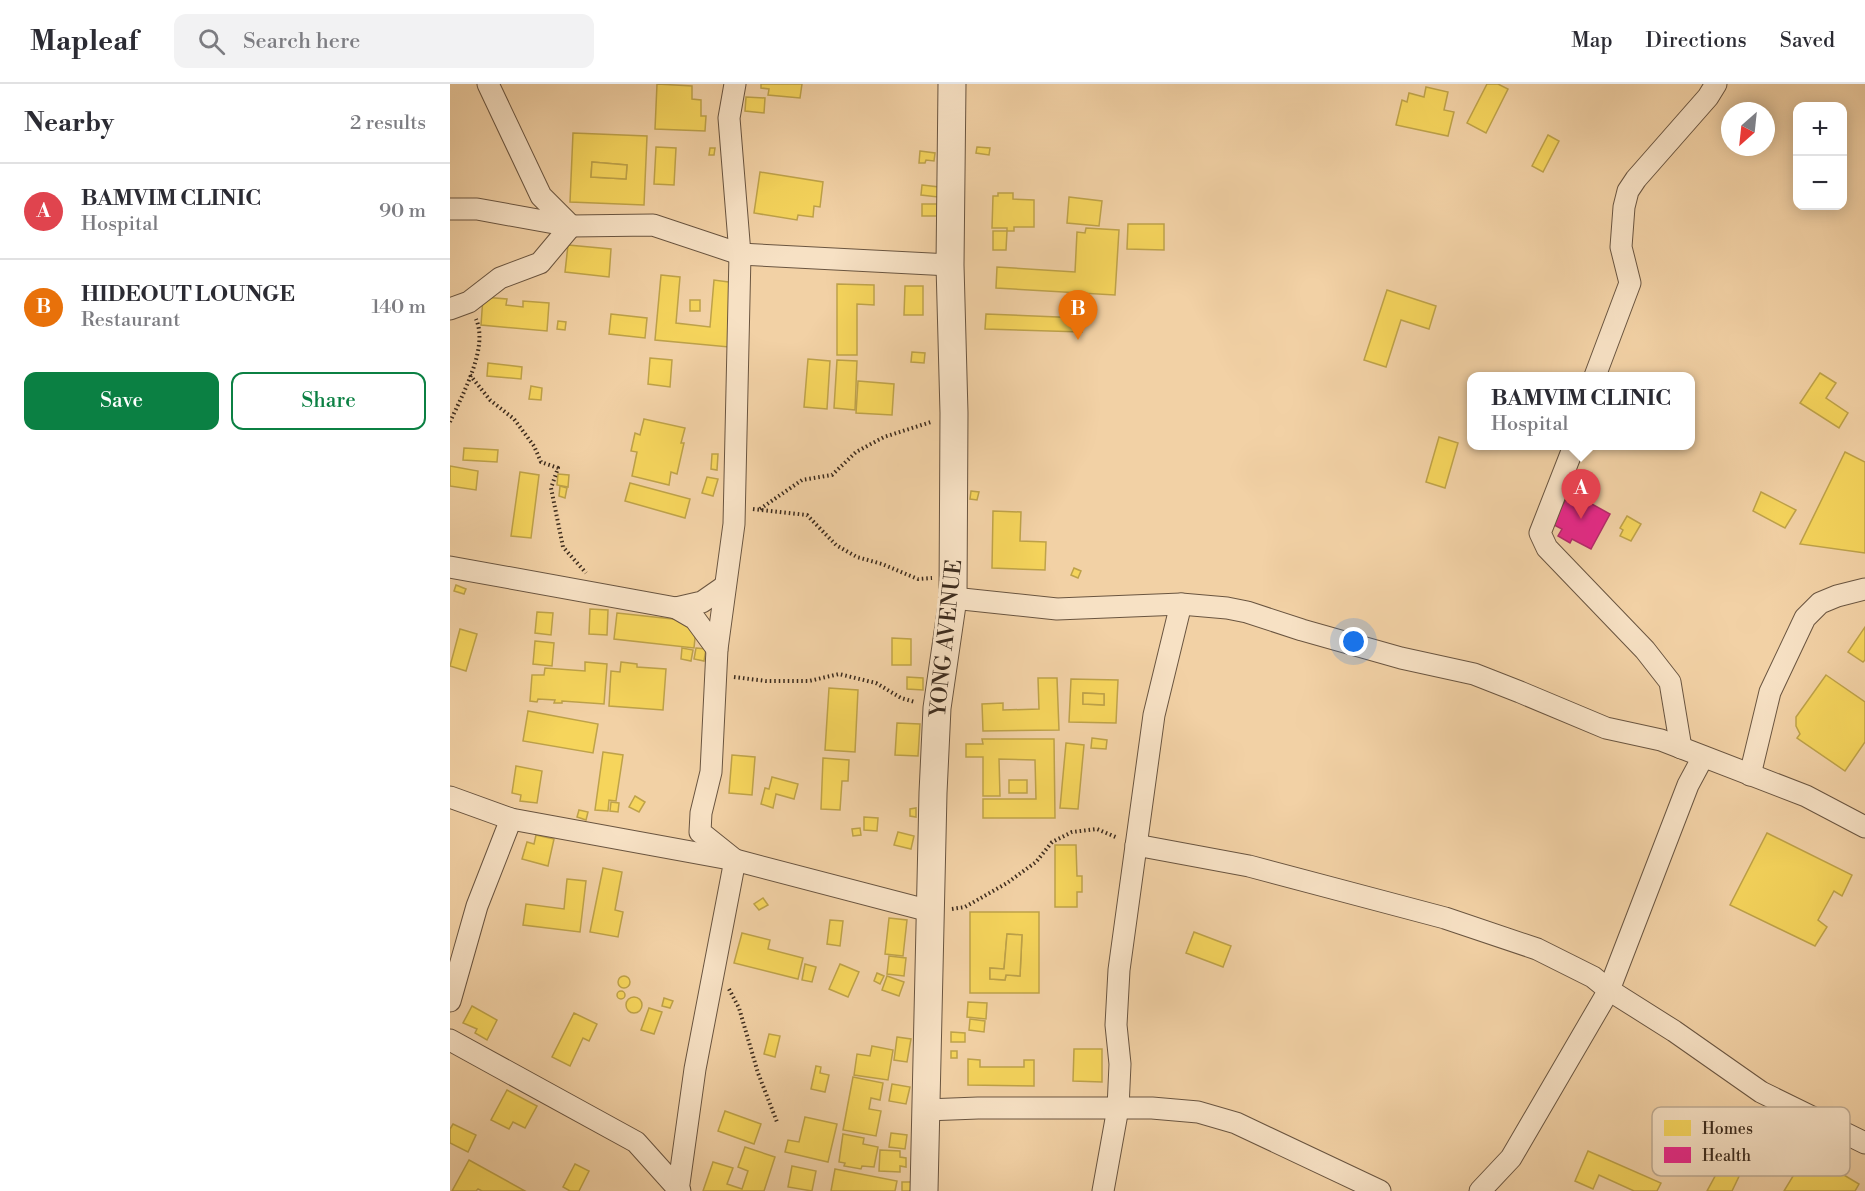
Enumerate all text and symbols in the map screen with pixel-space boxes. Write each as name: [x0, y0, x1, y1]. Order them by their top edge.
search box: [174, 14, 594, 68]
text: Mapleaf: [30, 24, 138, 59]
icon: search: [195, 25, 228, 58]
text: Search here: [243, 28, 360, 55]
text: Map: [1571, 28, 1613, 54]
text: Directions: [1646, 28, 1747, 54]
text: Saved: [1780, 28, 1835, 54]
north arrow: [1721, 102, 1775, 156]
map controls: [1793, 102, 1847, 210]
button: +: [1793, 102, 1847, 156]
text: Nearby: [24, 107, 114, 139]
text: 2 results: [350, 111, 426, 136]
button: −: [1793, 156, 1847, 210]
text: BAMVIM CLINIC: [81, 185, 261, 212]
text: A: [36, 199, 51, 224]
text: 90 m: [379, 199, 426, 224]
text: Hospital: [81, 212, 158, 237]
text: HIDEOUT LOUNGE: [81, 281, 295, 308]
pin: B: [1058, 290, 1098, 340]
text: B: [36, 295, 51, 320]
text: 140 m: [371, 295, 426, 320]
text: Restaurant: [81, 308, 180, 333]
button: Save: [24, 372, 219, 430]
button: Share: [231, 372, 426, 430]
popup: [1467, 372, 1695, 450]
text: BAMVIM CLINIC: [1491, 385, 1671, 412]
text: Hospital: [1491, 412, 1568, 437]
pin: A: [1562, 470, 1600, 519]
street label: YONG AVENUE: [925, 558, 968, 719]
your location: [1339, 627, 1368, 656]
legend: [1652, 1107, 1850, 1176]
text: Homes: [1702, 1119, 1753, 1139]
text: Health: [1702, 1146, 1752, 1166]

